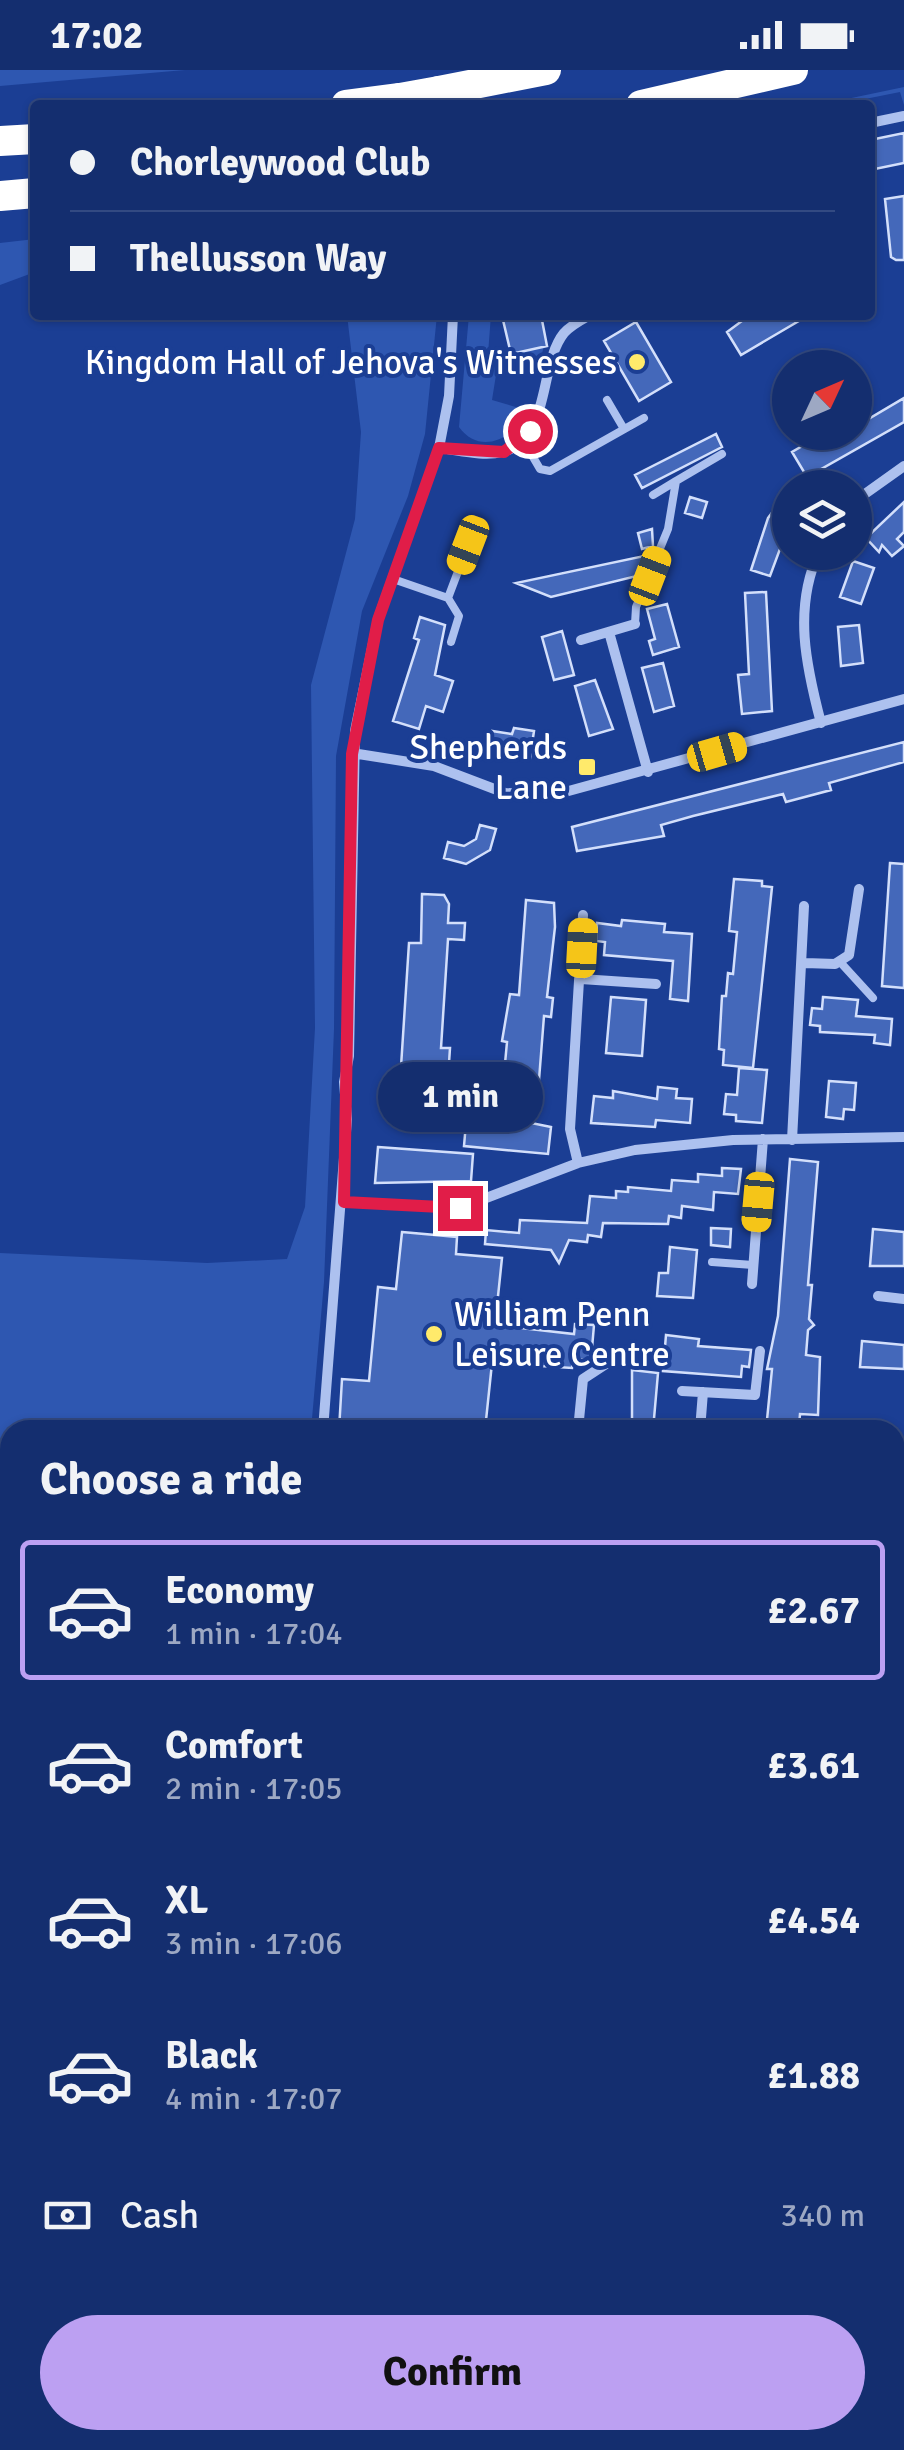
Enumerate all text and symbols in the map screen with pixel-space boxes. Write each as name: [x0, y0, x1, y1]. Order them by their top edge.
text: 17:02: [50, 12, 143, 59]
text: Chorleywood Club: [130, 139, 430, 186]
text: Thellusson Way: [130, 235, 386, 282]
place label: Kingdom Hall of Jehova's Witnesses: [85, 341, 617, 384]
north arrow: [772, 350, 872, 450]
map controls: [772, 350, 872, 570]
marker: Kingdom Hall of Jehova's Witnesses: [626, 351, 648, 373]
route start: [508, 409, 553, 454]
button: layers: [772, 470, 872, 570]
car: [443, 512, 493, 578]
car: [625, 543, 675, 609]
place label: Shepherds Lane: [409, 726, 567, 809]
car: [684, 729, 750, 775]
marker: Shepherds Lane: [576, 756, 598, 778]
car: [565, 917, 599, 979]
callout: 1 min: [378, 1063, 542, 1133]
text: 1 min: [422, 1077, 499, 1116]
car: [740, 1171, 776, 1233]
route end: [438, 1186, 483, 1231]
place label: William Penn Leisure Centre: [454, 1293, 670, 1376]
marker: William Penn Leisure Centre: [423, 1323, 445, 1345]
text: Choose a ride: [40, 1452, 303, 1507]
icon: car: [45, 1565, 135, 1655]
text: Economy: [165, 1567, 314, 1614]
text: £2.67: [767, 1587, 860, 1634]
text: 1 min · 17:04: [165, 1614, 343, 1653]
icon: car: [45, 1720, 135, 1810]
text: Comfort: [165, 1722, 303, 1769]
text: £3.61: [767, 1742, 860, 1789]
text: 2 min · 17:05: [165, 1769, 343, 1808]
icon: car: [45, 1875, 135, 1965]
text: XL: [165, 1877, 208, 1924]
text: £4.54: [767, 1897, 860, 1944]
text: 3 min · 17:06: [165, 1924, 343, 1963]
icon: car: [45, 2030, 135, 2120]
text: Black: [165, 2032, 258, 2079]
text: £1.88: [767, 2052, 860, 2099]
text: 4 min · 17:07: [165, 2079, 343, 2118]
icon: cash: [40, 2188, 95, 2243]
text: Cash: [120, 2192, 199, 2239]
text: 340 m: [781, 2196, 865, 2235]
button: Confirm: [40, 2315, 865, 2430]

